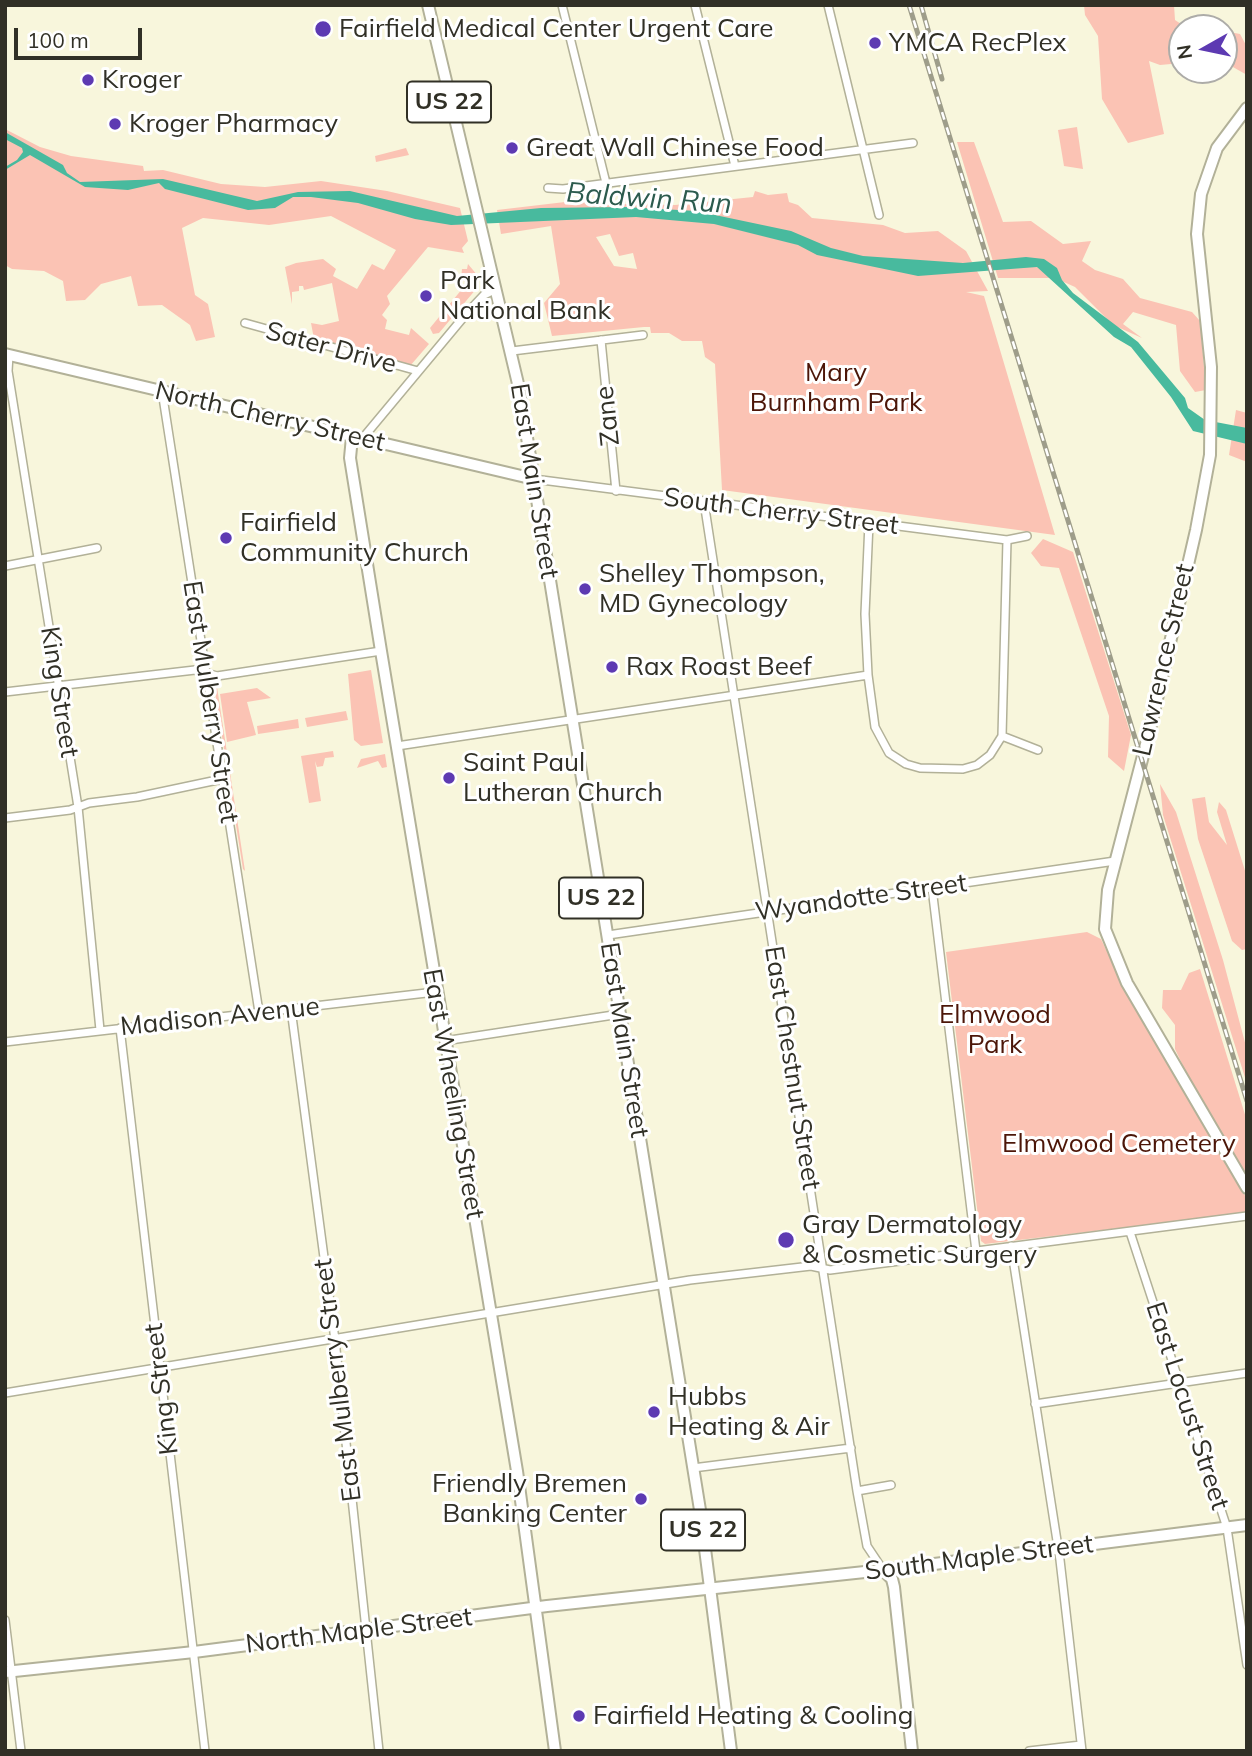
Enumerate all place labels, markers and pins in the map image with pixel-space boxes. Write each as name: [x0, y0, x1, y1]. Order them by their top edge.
place label: Fairfield Medical Center Urgent Care: [339, 13, 773, 45]
marker: Fairfield Medical Center Urgent Care: [313, 19, 333, 39]
place label: YMCA RecPlex: [889, 27, 1066, 59]
marker: YMCA RecPlex: [867, 35, 883, 51]
place label: Kroger: [102, 64, 182, 96]
marker: Kroger: [80, 72, 96, 88]
place label: Kroger Pharmacy: [129, 108, 338, 140]
marker: Kroger Pharmacy: [107, 116, 123, 132]
place label: Great Wall Chinese Food: [526, 132, 824, 164]
marker: Great Wall Chinese Food: [504, 140, 520, 156]
place label: Park National Bank: [440, 265, 611, 326]
marker: Park National Bank: [418, 288, 434, 304]
place label: Fairfield Community Church: [240, 507, 469, 568]
marker: Fairfield Community Church: [218, 530, 234, 546]
place label: Shelley Thompson, MD Gynecology: [599, 558, 825, 620]
marker: Shelley Thompson, MD Gynecology: [577, 581, 593, 597]
place label: Rax Roast Beef: [626, 651, 812, 683]
marker: Rax Roast Beef: [604, 659, 620, 675]
place label: Saint Paul Lutheran Church: [463, 747, 663, 808]
marker: Saint Paul Lutheran Church: [441, 770, 457, 786]
place label: Gray Dermatology & Cosmetic Surgery: [802, 1209, 1037, 1270]
marker: Gray Dermatology & Cosmetic Surgery: [776, 1230, 796, 1250]
place label: Hubbs Heating & Air: [668, 1381, 830, 1442]
marker: Hubbs Heating & Air: [646, 1404, 662, 1420]
place label: Friendly Bremen Banking Center: [432, 1468, 627, 1530]
marker: Friendly Bremen Banking Center: [633, 1491, 649, 1507]
place label: Fairfield Heating & Cooling: [593, 1700, 913, 1732]
marker: Fairfield Heating & Cooling: [571, 1708, 587, 1724]

